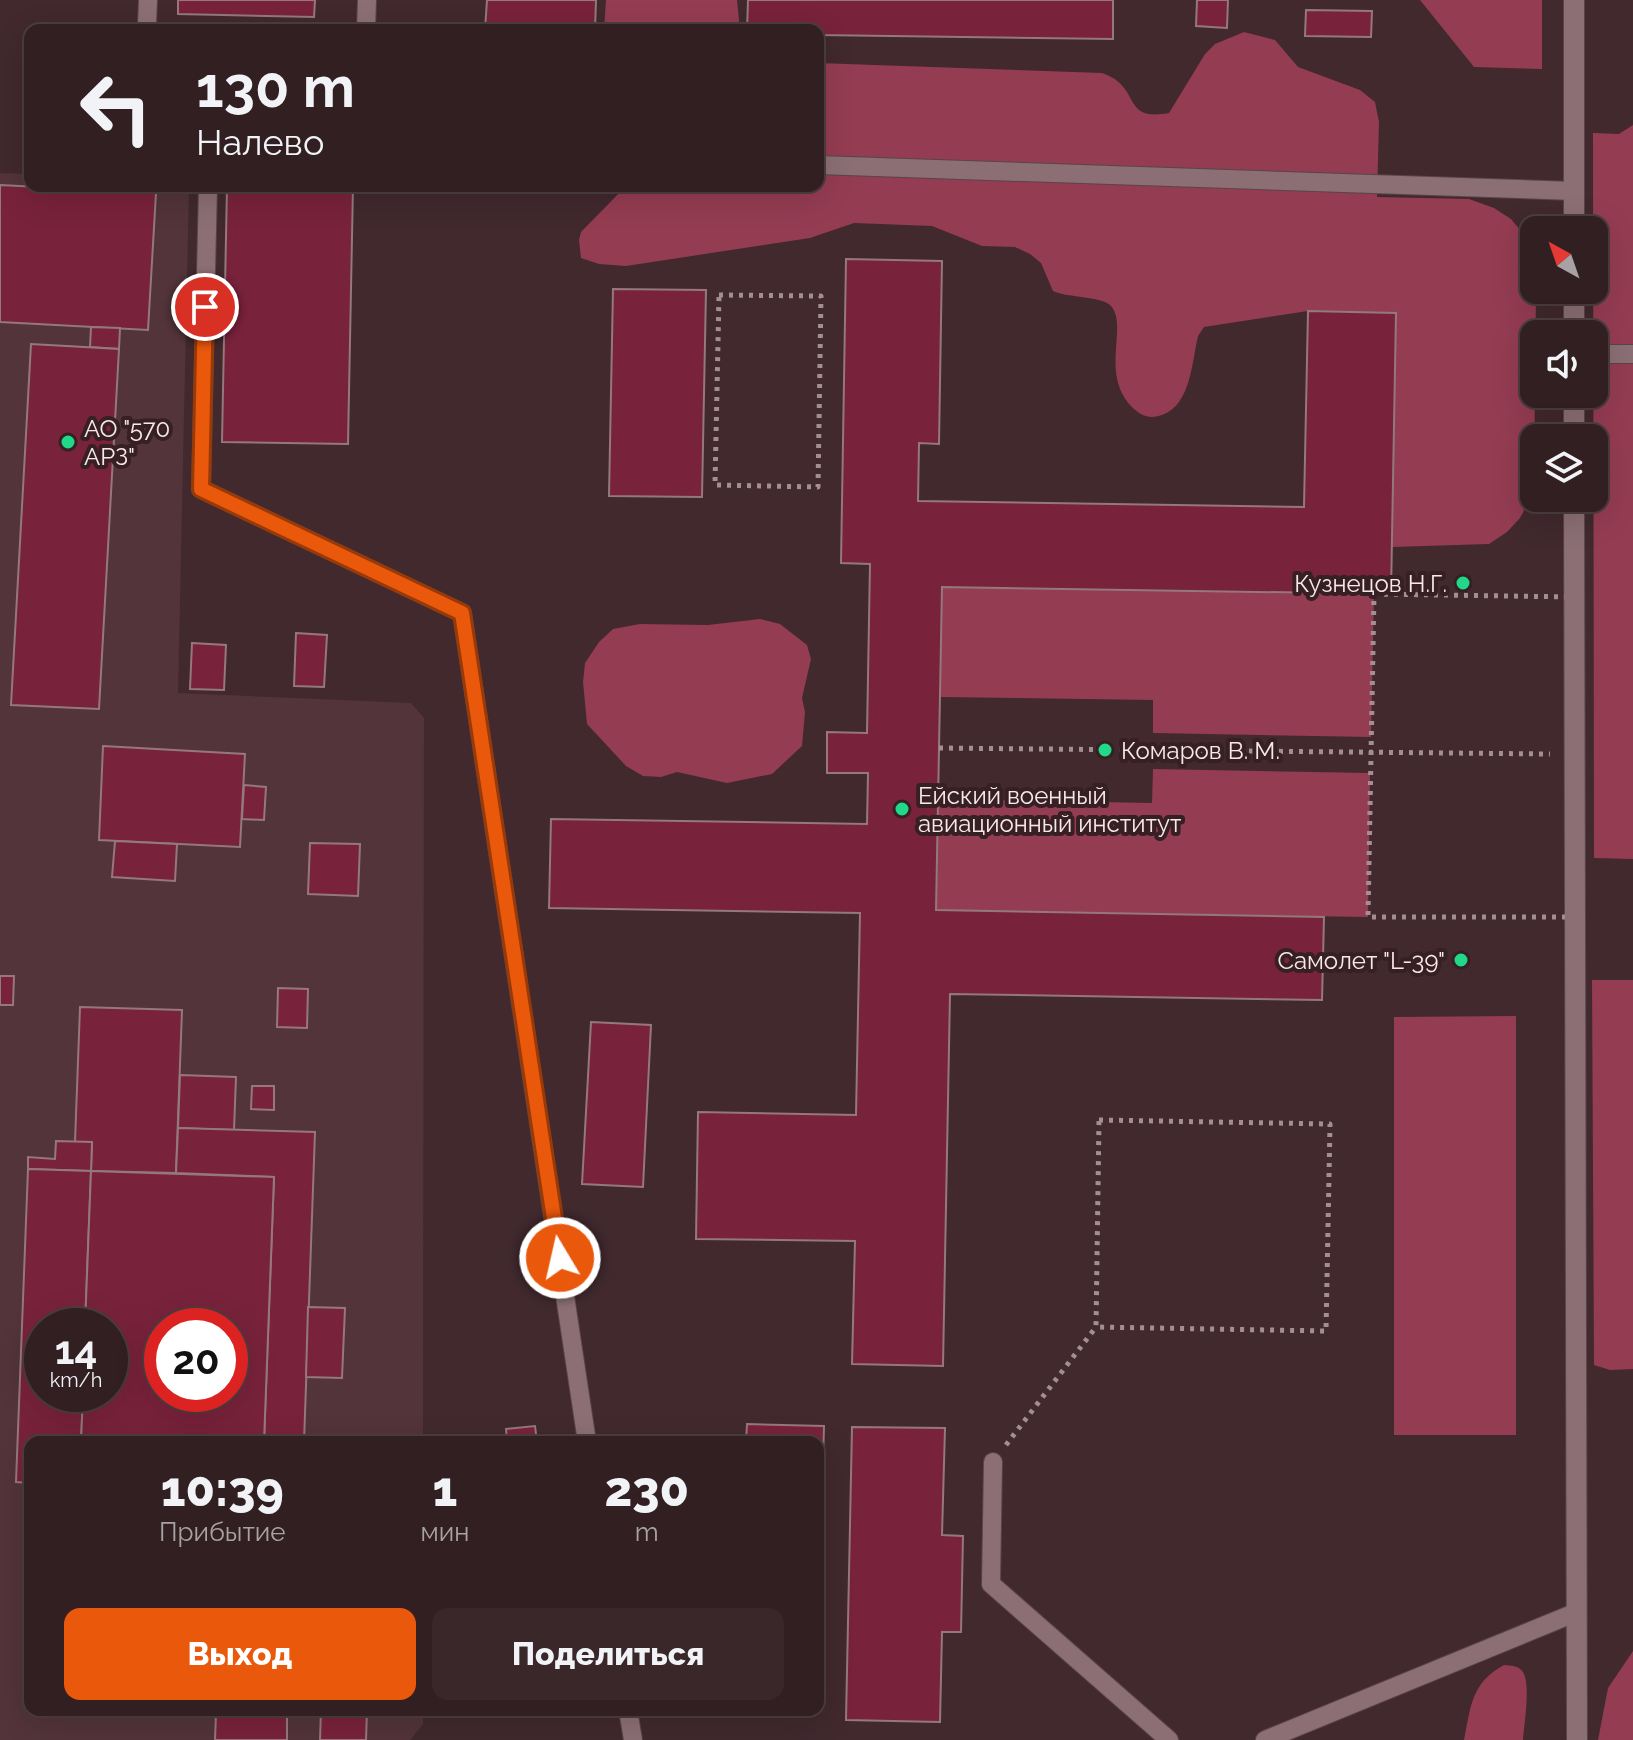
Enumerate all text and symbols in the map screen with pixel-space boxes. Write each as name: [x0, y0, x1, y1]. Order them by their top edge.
text: 130 m: [196, 54, 355, 120]
icon: left: [64, 56, 168, 160]
text: Налево: [196, 121, 324, 163]
north arrow: [1520, 216, 1608, 304]
map controls: [1520, 216, 1608, 512]
pin: [171, 273, 239, 341]
icon: arrive: [183, 285, 227, 329]
button: sound: [1520, 320, 1608, 408]
place label: АО "570 АРЗ": [84, 414, 170, 471]
button: layers: [1520, 424, 1608, 512]
marker: АО "570 АРЗ": [59, 433, 77, 451]
place label: Кузнецов Н.Г.: [1294, 569, 1447, 598]
marker: Кузнецов Н.Г.: [1454, 574, 1472, 592]
place label: Комаров В. М.: [1121, 736, 1280, 765]
marker: Комаров В. М.: [1096, 741, 1114, 759]
place label: Ейский военный авиационный институт: [918, 781, 1182, 838]
marker: Ейский военный авиационный институт: [893, 800, 911, 818]
place label: Самолет "L-39": [1277, 946, 1445, 975]
marker: Самолет "L-39": [1452, 951, 1470, 969]
position arrow: [518, 1216, 602, 1300]
speed limit sign: 20: [144, 1308, 248, 1412]
text: 14: [55, 1326, 97, 1373]
text: km/h: [50, 1368, 102, 1392]
text: 10:39: [161, 1461, 284, 1517]
text: 1: [433, 1461, 457, 1517]
text: 230: [604, 1461, 689, 1517]
text: Прибытие: [159, 1517, 286, 1547]
text: мин: [421, 1517, 469, 1547]
text: m: [635, 1517, 659, 1547]
button: Выход: [64, 1608, 416, 1700]
button: Поделиться: [432, 1608, 784, 1700]

